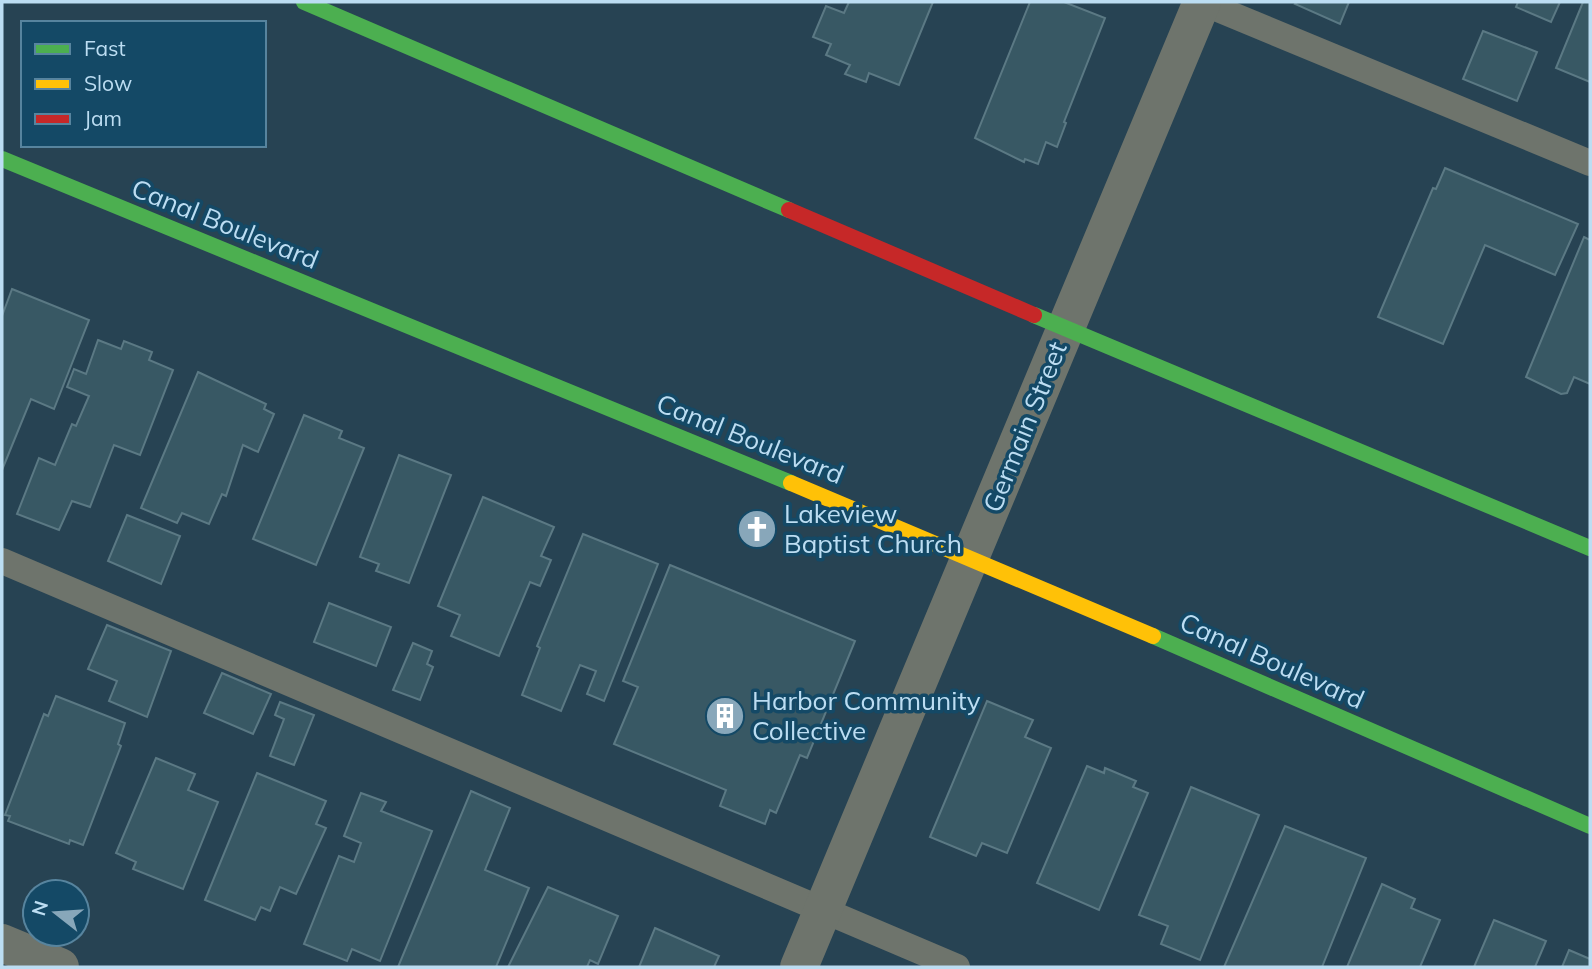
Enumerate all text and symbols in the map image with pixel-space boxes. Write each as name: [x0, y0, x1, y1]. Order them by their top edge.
legend: [21, 21, 266, 147]
text: Fast: [84, 35, 126, 61]
text: Slow: [84, 70, 132, 96]
text: Jam: [84, 105, 122, 131]
street label: Canal Boulevard: [127, 171, 323, 276]
street label: Germain Street: [975, 337, 1074, 517]
street label: Canal Boulevard: [652, 386, 848, 491]
place label: Lakeview Baptist Church: [784, 497, 962, 560]
church icon: Lakeview Baptist Church: [736, 508, 778, 550]
street label: Canal Boulevard: [1175, 605, 1370, 716]
place label: Harbor Community Collective: [752, 684, 981, 747]
building icon: Harbor Community Collective: [704, 695, 746, 737]
north arrow: [21, 878, 91, 948]
text: N: [26, 898, 53, 918]

